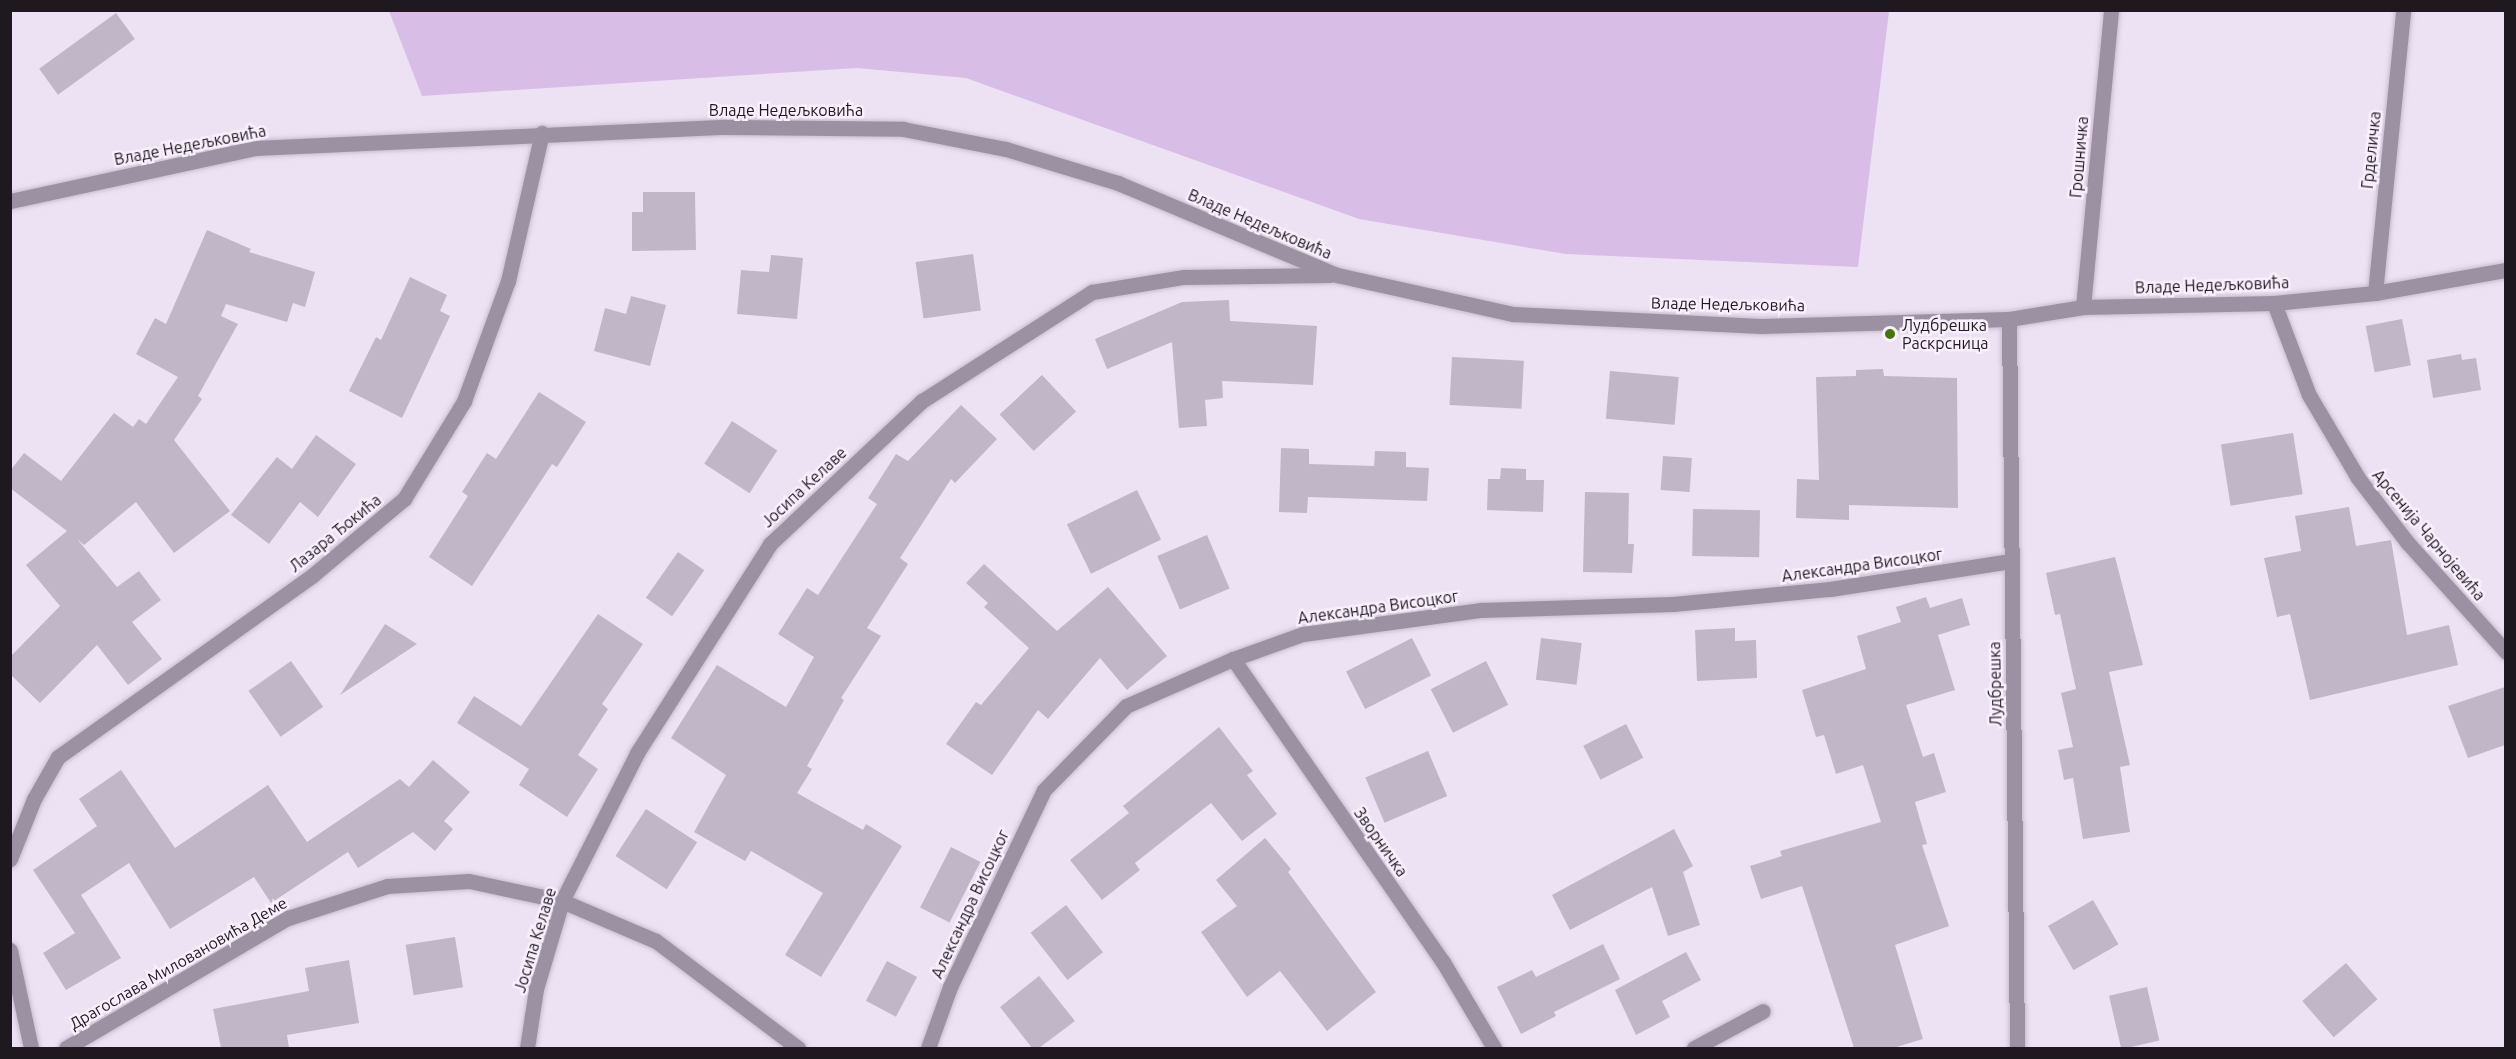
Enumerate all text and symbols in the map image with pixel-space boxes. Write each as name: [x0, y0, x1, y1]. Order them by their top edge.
street label: Владе Недељковића: [709, 100, 863, 120]
street label: Грделичка: [2357, 110, 2385, 190]
street label: Грошничка: [2066, 115, 2092, 199]
street label: Владе Недељковића: [112, 121, 268, 169]
street label: Владе Недељковића: [1185, 185, 1335, 263]
street label: Владе Недељковића: [2135, 273, 2289, 297]
street label: Владе Недељковића: [1651, 293, 1805, 315]
place label: Лудбрешка Раскрсница: [1902, 315, 1988, 353]
marker: Лудбрешка Раскрсница: [1883, 327, 1897, 341]
street label: Јосипа Келаве: [758, 443, 850, 531]
street label: Арсенија Чарнојевића: [2369, 466, 2489, 604]
street label: Лазара Ђокића: [285, 490, 385, 576]
street label: Александра Висоцког: [1780, 544, 1944, 586]
street label: Александра Висоцког: [1296, 586, 1460, 628]
street label: Лудбрешка: [1985, 641, 2005, 727]
street label: Зворничка: [1350, 804, 1412, 880]
street label: Александра Висоцког: [927, 827, 1013, 981]
street label: Јосипа Келаве: [510, 885, 560, 995]
street label: Драгослава Миловановића Деме: [66, 893, 290, 1033]

